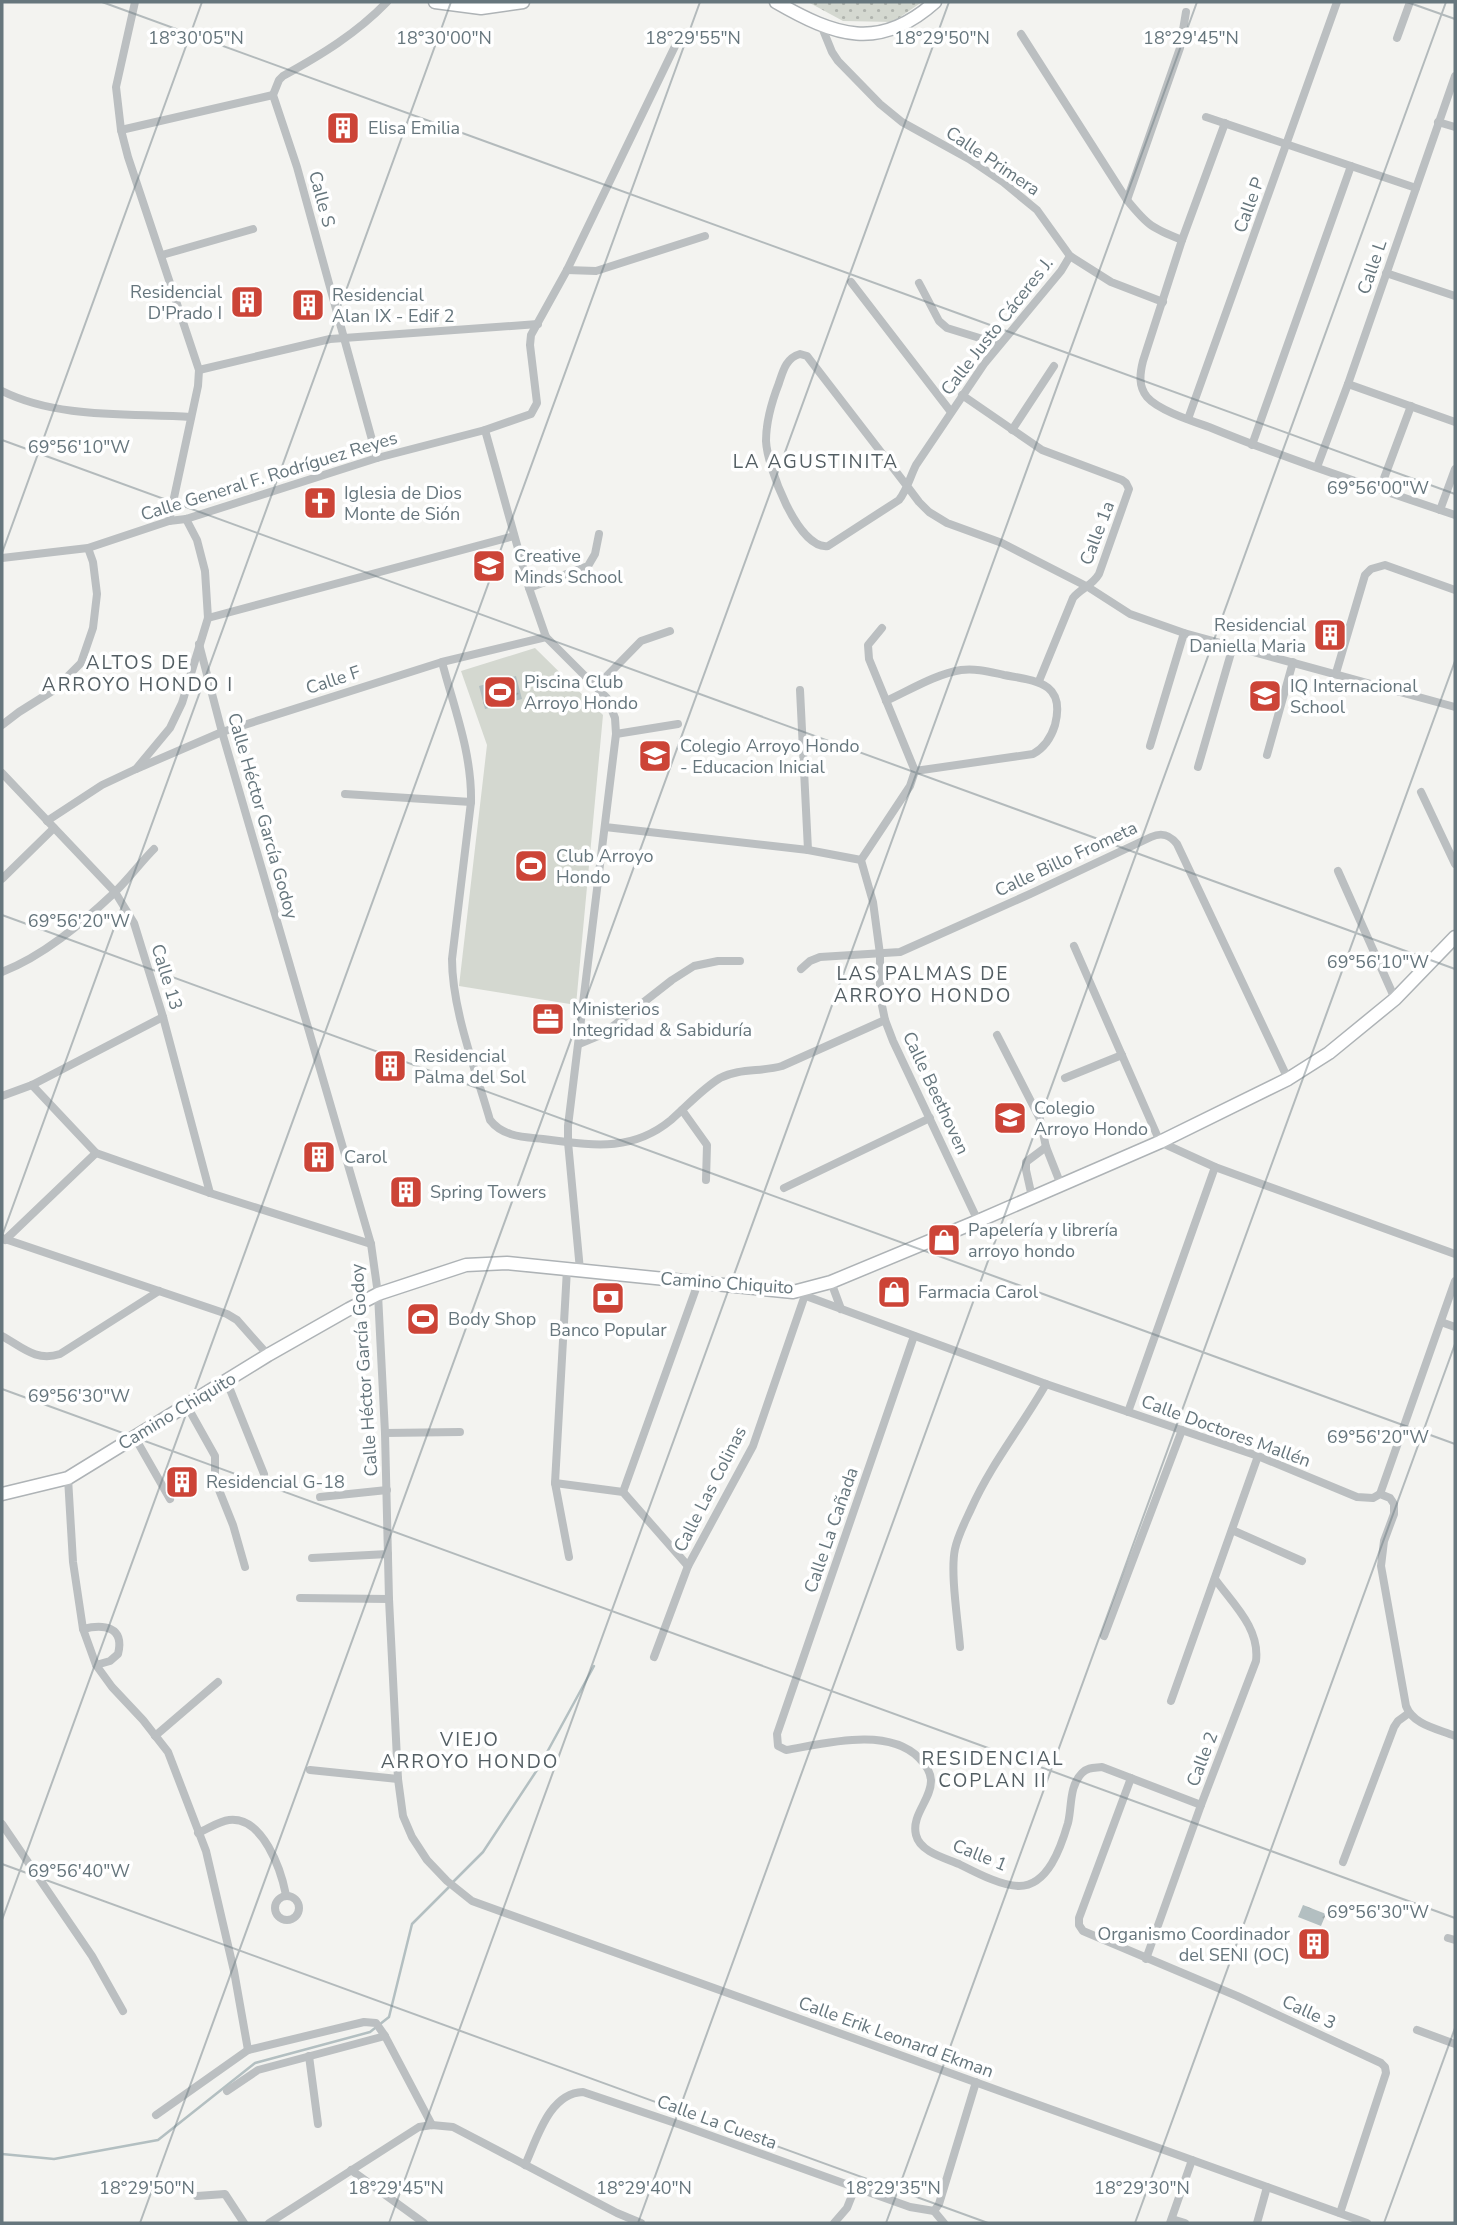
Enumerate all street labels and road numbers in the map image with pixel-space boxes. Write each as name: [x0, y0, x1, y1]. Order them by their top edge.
street label: Calle Primera: [941, 121, 1045, 201]
street label: Calle S: [303, 168, 341, 230]
street label: Calle P: [1228, 174, 1270, 236]
street label: Calle L: [1352, 236, 1393, 297]
street label: Calle Justo Cáceres J.: [935, 252, 1059, 400]
street label: Calle General F. Rodríguez Reyes: [138, 425, 400, 527]
street label: Calle 1a: [1074, 498, 1120, 568]
street label: Calle F: [303, 660, 363, 700]
street label: Calle Héctor García Godoy: [222, 710, 304, 923]
street label: Calle Billo Frometa: [991, 815, 1141, 903]
street label: Calle 13: [146, 941, 188, 1013]
street label: Calle Beethoven: [897, 1028, 975, 1158]
street label: Calle Héctor García Godoy: [345, 1262, 383, 1477]
street label: Camino Chiquito: [660, 1266, 794, 1300]
street label: Camino Chiquito: [114, 1366, 240, 1456]
street label: Calle Doctores Mallén: [1138, 1389, 1314, 1473]
street label: Calle Las Colinas: [668, 1422, 752, 1556]
street label: Calle La Cañada: [798, 1464, 864, 1596]
street label: Calle 2: [1181, 1728, 1223, 1790]
street label: Calle 1: [949, 1833, 1011, 1877]
street label: Calle 3: [1278, 1989, 1340, 2035]
street label: Calle Erik Leonard Ekman: [795, 1990, 997, 2084]
street label: Calle La Cuesta: [654, 2089, 780, 2155]

